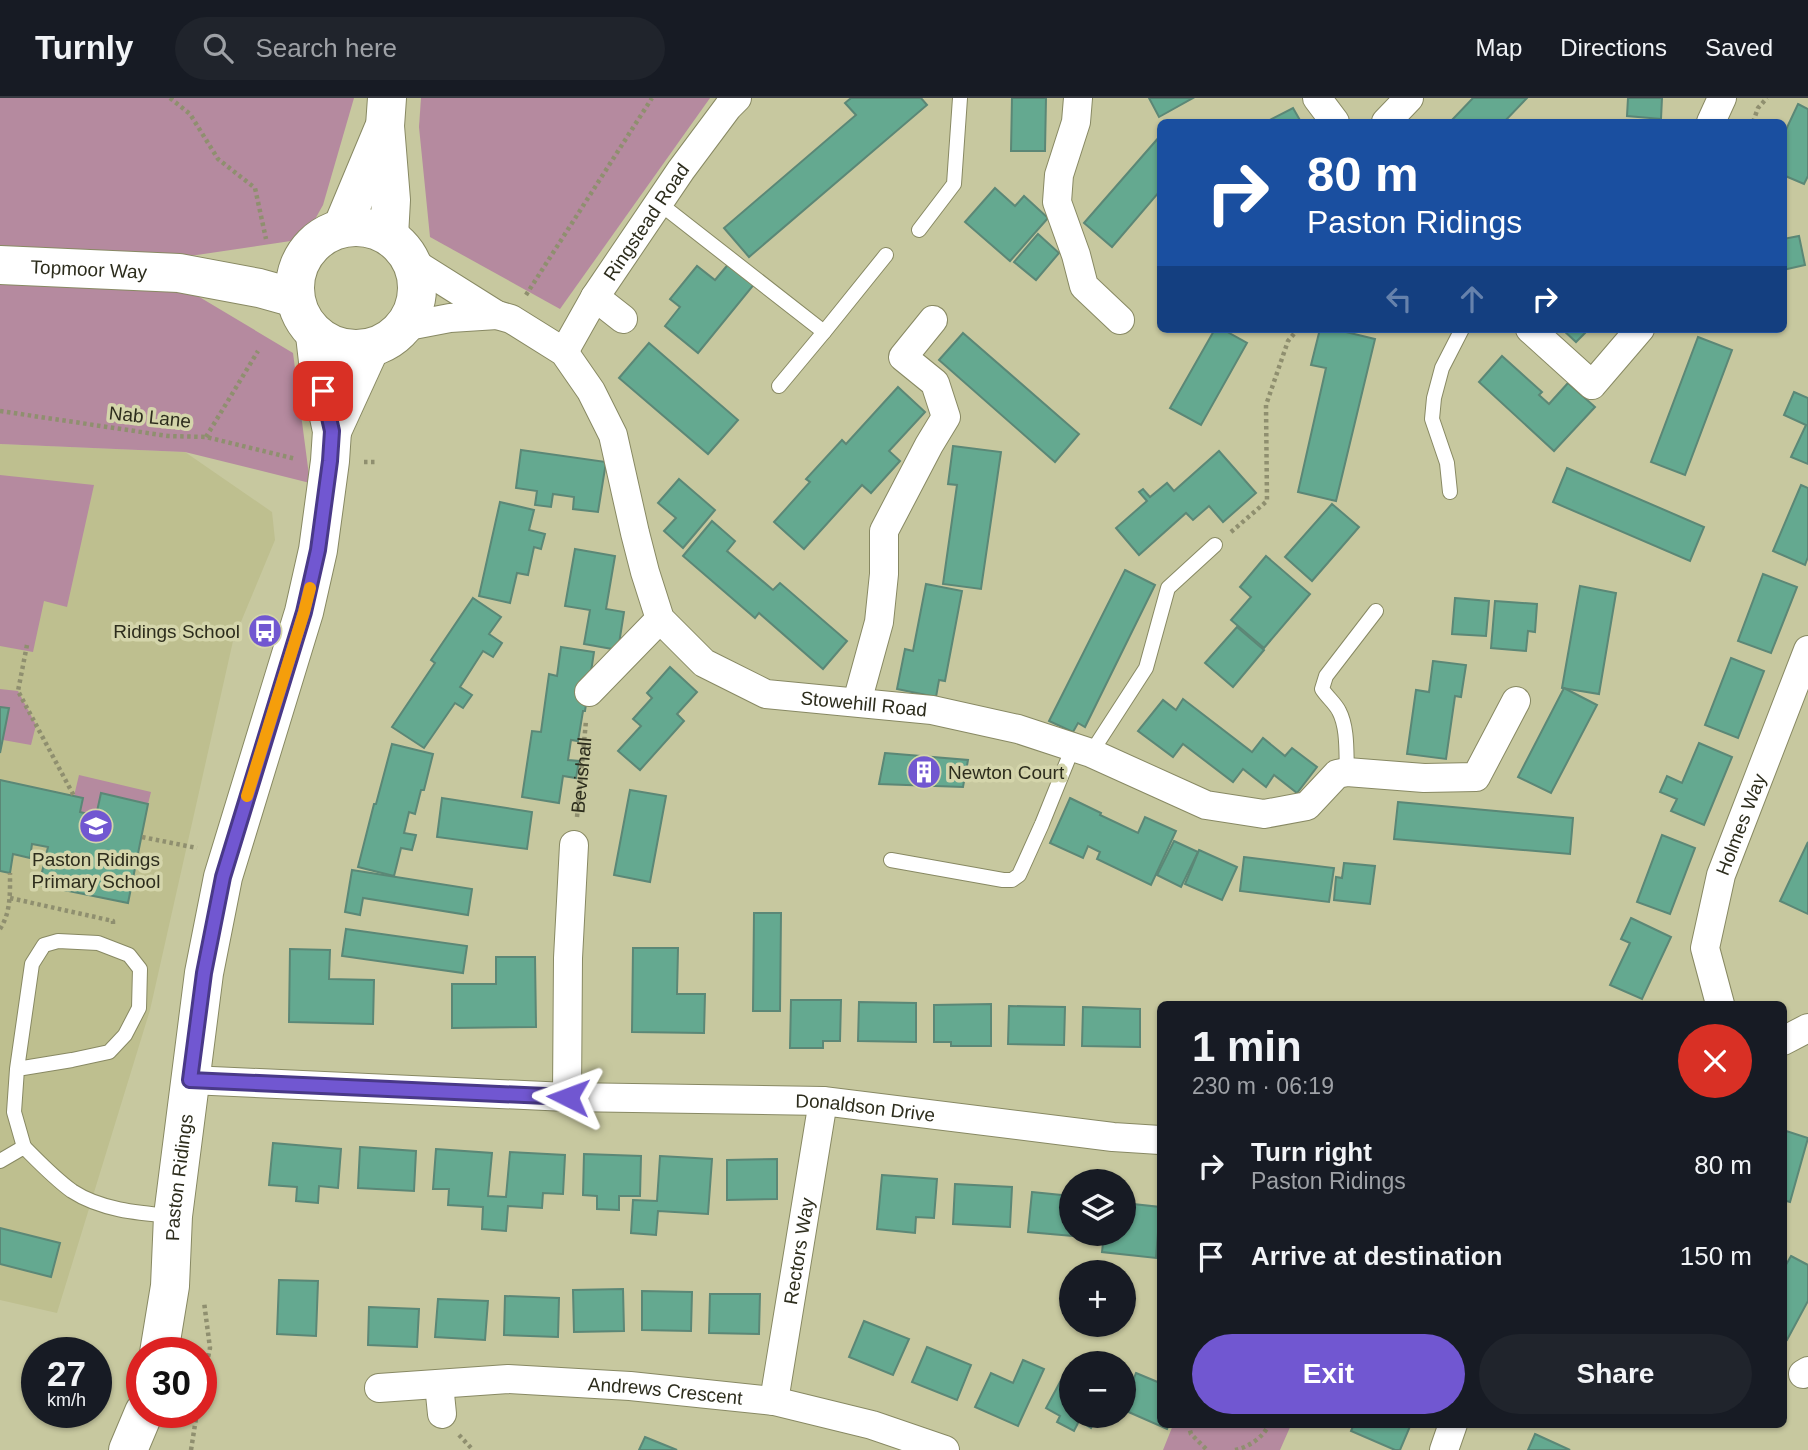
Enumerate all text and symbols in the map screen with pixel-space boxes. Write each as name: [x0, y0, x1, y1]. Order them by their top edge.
search box: [175, 17, 665, 80]
text: Turnly: [35, 29, 133, 66]
icon: search: [199, 29, 237, 67]
text: Search here: [255, 33, 397, 63]
text: Map: [1476, 34, 1522, 61]
text: Directions: [1560, 34, 1667, 61]
text: Saved: [1705, 34, 1773, 61]
icon: right: [1192, 147, 1283, 238]
text: 80 m: [1307, 147, 1419, 201]
street label: Ringstead Road: [599, 159, 693, 284]
text: Paston Ridings: [1307, 204, 1522, 240]
street label: Topmoor Way: [30, 256, 148, 282]
icon: left: [1380, 280, 1418, 318]
icon: ahead: [1453, 280, 1491, 318]
icon: right: [1526, 280, 1564, 318]
pin: [293, 361, 353, 421]
icon: arrive: [304, 372, 342, 410]
street label: Nab Lane: [108, 402, 192, 432]
bus stop icon: Ridings School: [246, 612, 284, 650]
place label: Ridings School: [113, 621, 240, 642]
street label: Stowehill Road: [800, 687, 928, 720]
street label: Bevishall: [567, 736, 595, 814]
building icon: Newton Court: [905, 753, 943, 791]
place label: Newton Court: [948, 762, 1065, 783]
street label: Holmes Way: [1711, 770, 1770, 878]
school or university icon: Paston Ridings Primary School: [77, 807, 115, 845]
place label: Paston Ridings Primary School: [32, 849, 160, 892]
text: 1 min: [1192, 1023, 1302, 1070]
button: close: [1678, 1024, 1752, 1098]
position arrow: [531, 1060, 605, 1134]
text: 230 m · 06:19: [1192, 1073, 1334, 1099]
street label: Donaldson Drive: [795, 1090, 936, 1125]
street label: Paston Ridings: [161, 1112, 196, 1241]
text: Turn right: [1251, 1137, 1372, 1167]
icon: right: [1192, 1147, 1230, 1185]
text: 80 m: [1694, 1150, 1752, 1180]
text: Paston Ridings: [1251, 1168, 1406, 1194]
map controls: [1059, 1169, 1136, 1428]
button: layers: [1059, 1169, 1136, 1246]
street label: Rectors Way: [779, 1195, 818, 1306]
icon: arrive: [1192, 1238, 1230, 1276]
text: Arrive at destination: [1251, 1241, 1502, 1271]
text: 150 m: [1680, 1241, 1752, 1271]
button: +: [1059, 1260, 1136, 1337]
button: Exit: [1192, 1334, 1465, 1414]
button: Share: [1479, 1334, 1752, 1414]
speed limit sign: 30: [126, 1337, 217, 1428]
button: −: [1059, 1351, 1136, 1428]
text: 27: [47, 1354, 86, 1393]
street label: Andrews Crescent: [587, 1373, 744, 1408]
text: km/h: [47, 1390, 86, 1410]

